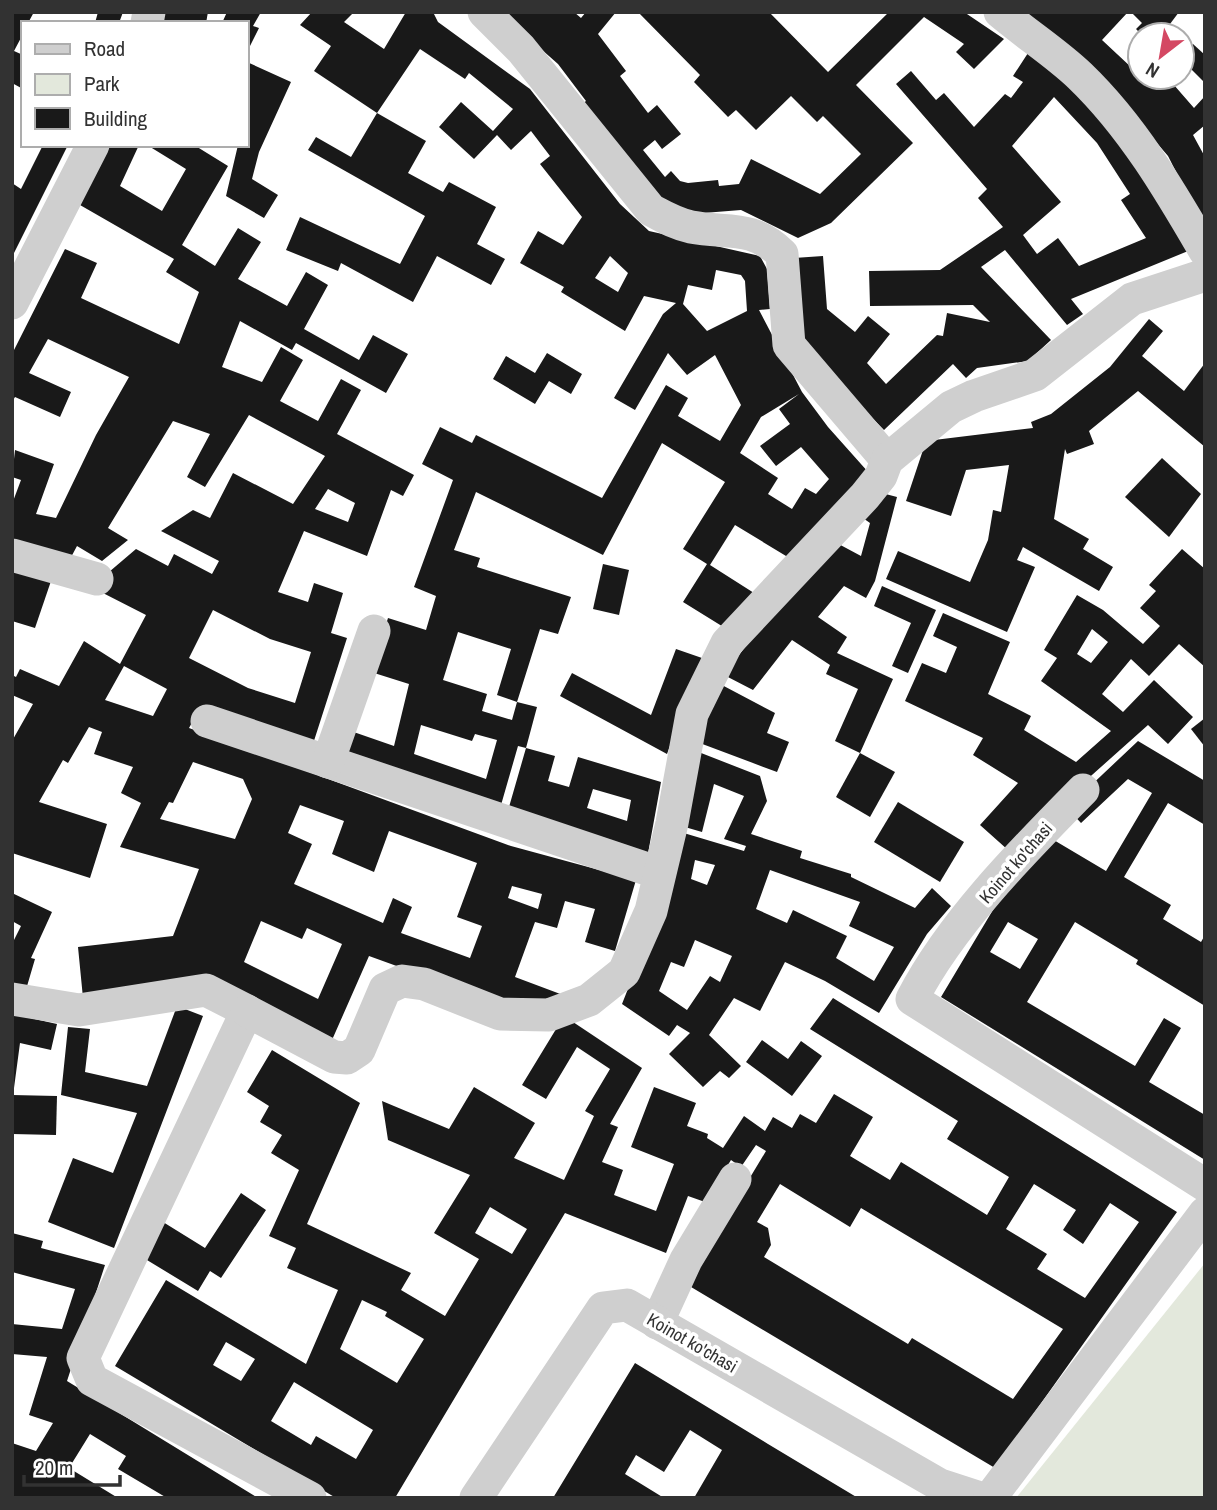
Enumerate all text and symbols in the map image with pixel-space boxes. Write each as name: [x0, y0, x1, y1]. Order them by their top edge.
legend: [21, 21, 248, 147]
north arrow: [1126, 21, 1196, 91]
text: Road: [84, 34, 125, 63]
text: N: [1141, 57, 1164, 85]
text: Park: [84, 69, 120, 98]
text: Building: [84, 104, 148, 133]
street label: Koinot ko'chasi: [973, 817, 1058, 909]
street label: Koinot ko'chasi: [642, 1307, 742, 1379]
scale bar: [24, 1444, 121, 1488]
text: 20 m: [35, 1453, 73, 1482]

